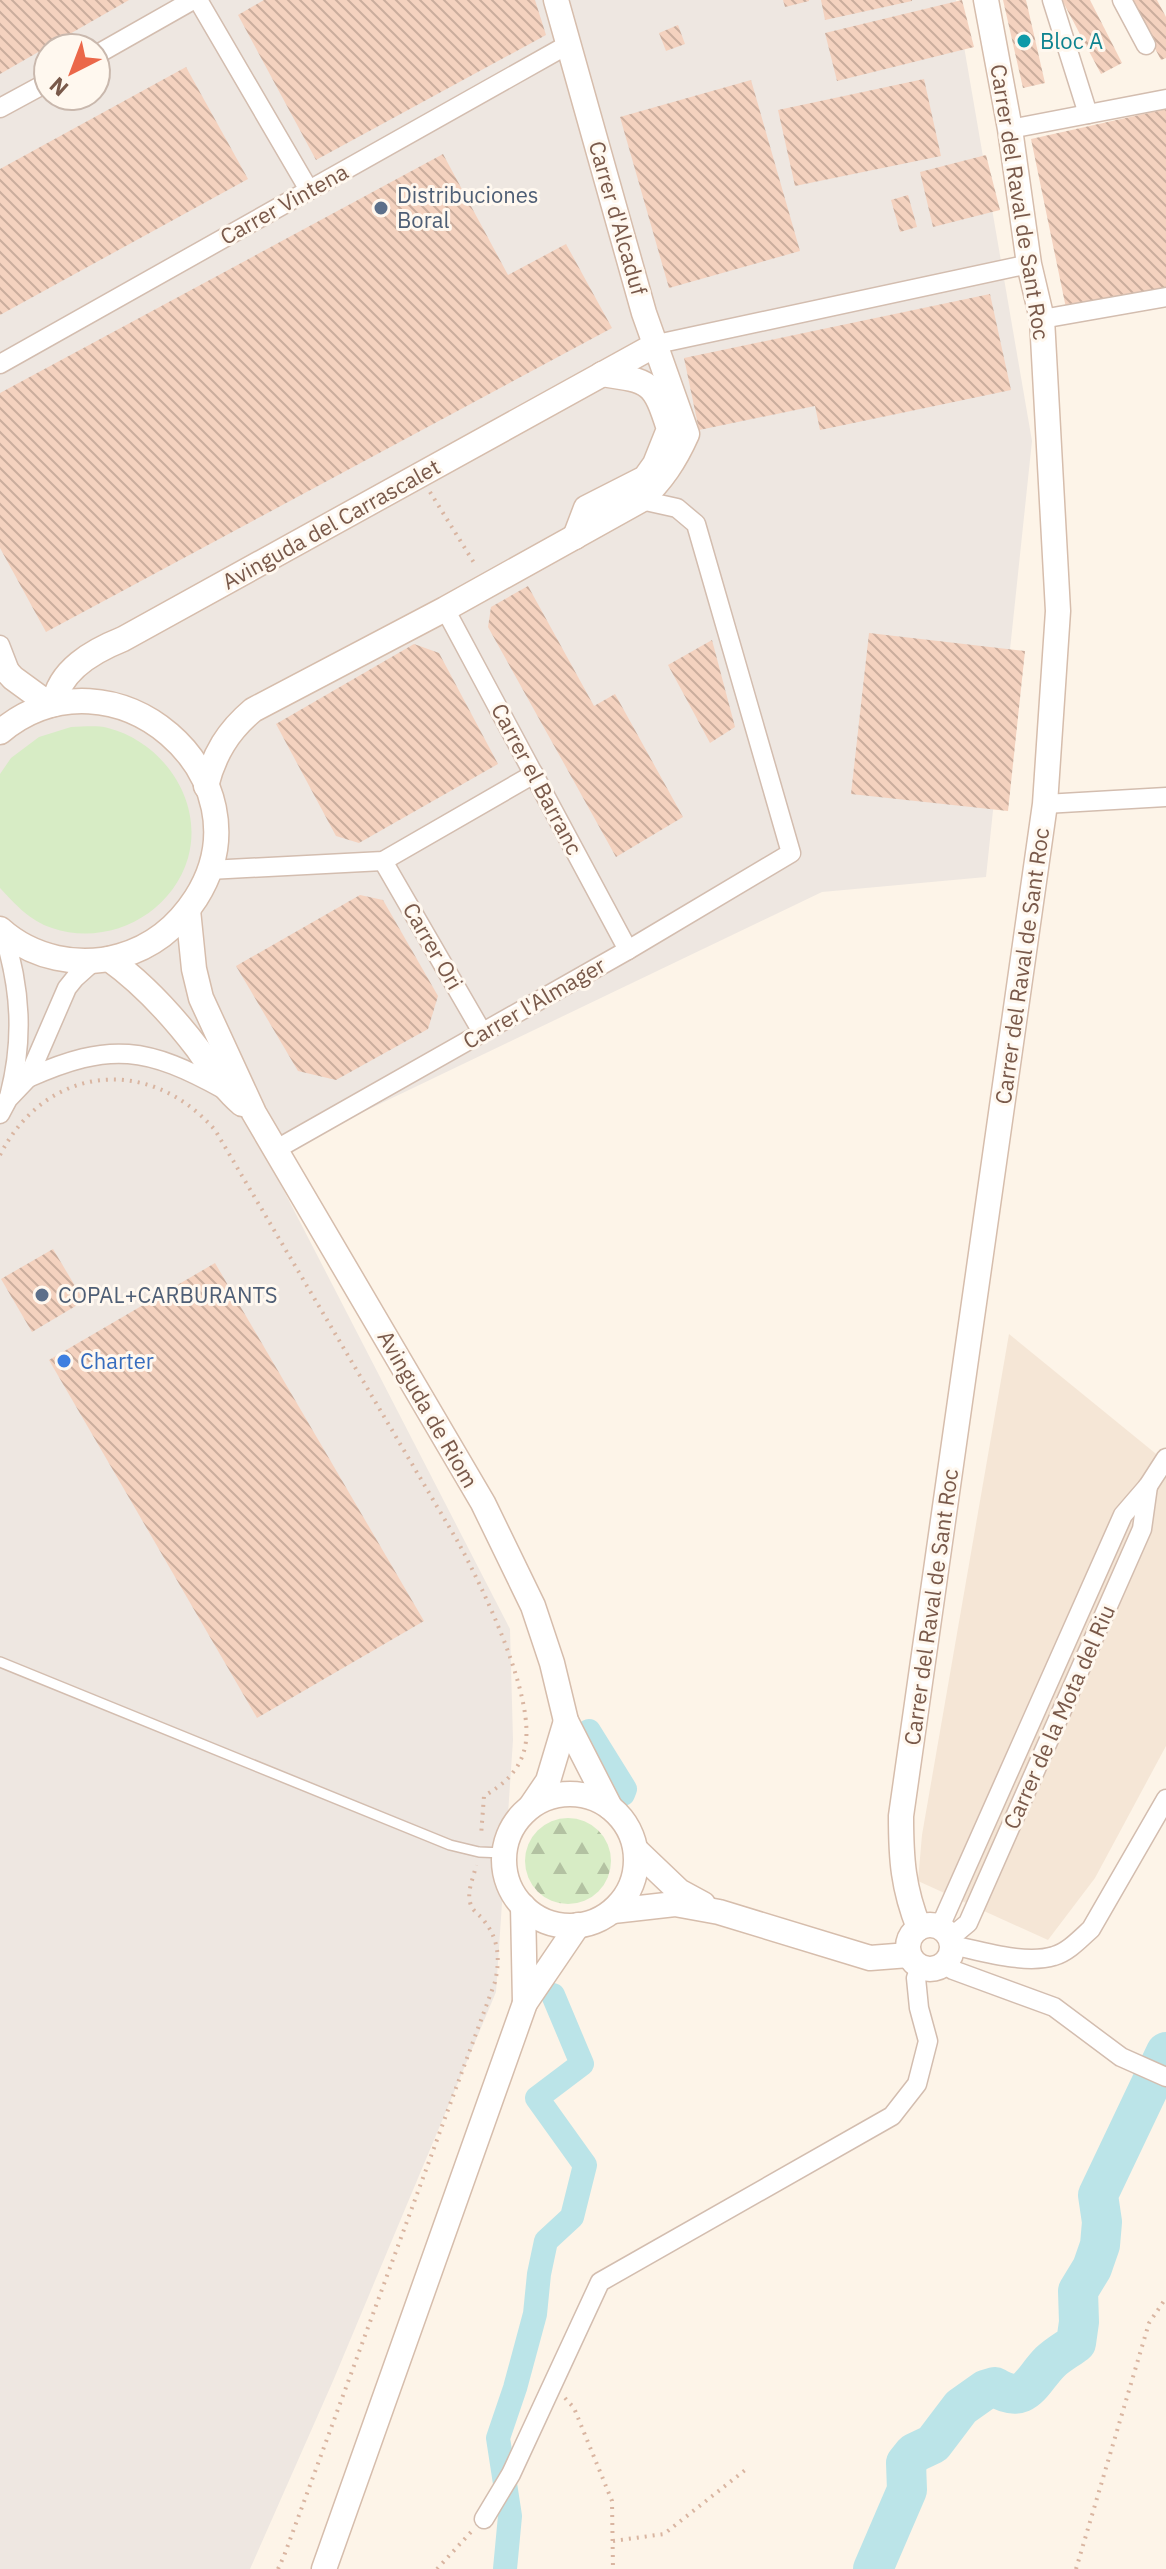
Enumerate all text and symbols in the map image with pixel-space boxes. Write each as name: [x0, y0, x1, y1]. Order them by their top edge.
place label: Bloc A: [1040, 26, 1103, 55]
north arrow: [32, 32, 112, 112]
marker: Bloc A: [1015, 32, 1033, 50]
street label: Carrer del Raval de Sant Roc: [984, 62, 1057, 342]
text: N: [43, 71, 74, 103]
street label: Carrer d'Alcaduf: [583, 137, 654, 298]
street label: Carrer Vintena: [215, 156, 353, 251]
place label: Distribuciones Boral: [397, 180, 539, 234]
marker: Distribuciones Boral: [372, 199, 390, 217]
street label: Avinguda del Carrascalet: [217, 452, 445, 596]
street label: Carrer el Barranc: [485, 698, 590, 860]
street label: Carrer del Raval de Sant Roc: [988, 826, 1055, 1106]
street label: Carrer Ori: [397, 897, 470, 995]
street label: Carrer l'Almager: [457, 950, 610, 1055]
place label: COPAL+CARBURANTS: [58, 1280, 278, 1309]
marker: COPAL+CARBURANTS: [33, 1286, 51, 1304]
street label: Avinguda de Riom: [372, 1325, 485, 1493]
place label: Charter: [80, 1346, 154, 1375]
marker: Charter: [55, 1352, 73, 1370]
street label: Carrer del Raval de Sant Roc: [897, 1467, 964, 1747]
street label: Carrer de la Mota del Riu: [996, 1600, 1121, 1834]

